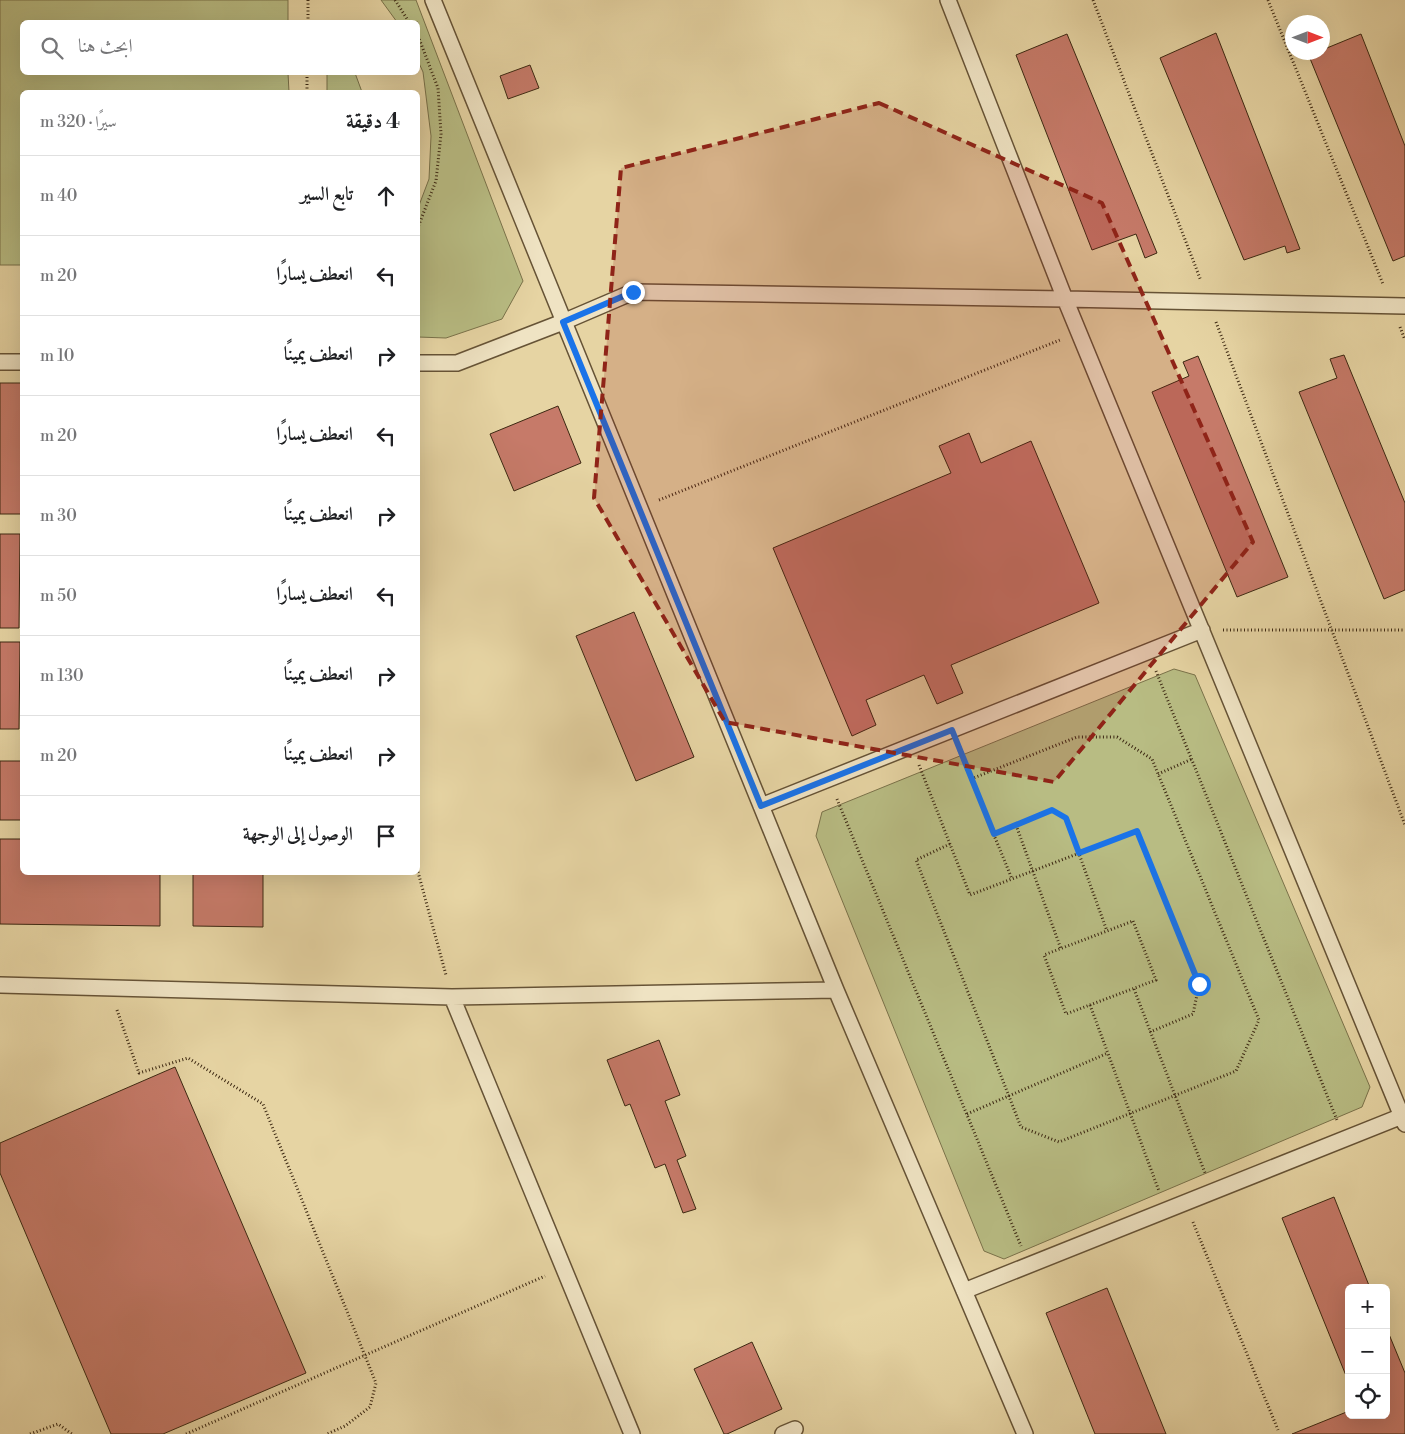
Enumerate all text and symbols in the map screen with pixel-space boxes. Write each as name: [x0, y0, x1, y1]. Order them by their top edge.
north arrow: [1285, 15, 1330, 60]
search box: [20, 20, 420, 75]
icon: search: [38, 34, 66, 62]
text: ابحث هنا: [78, 34, 133, 58]
text: 4 دقيقة: [346, 109, 400, 135]
text: سيرًا · 320 m: [40, 112, 116, 132]
text: تابع السير: [300, 182, 353, 206]
icon: ahead: [372, 182, 400, 210]
text: 40 m: [40, 186, 77, 206]
text: انعطف يسارًا: [276, 262, 353, 286]
icon: left: [372, 262, 400, 290]
text: 20 m: [40, 266, 77, 286]
route end: [622, 281, 645, 304]
text: انعطف يمينًا: [284, 342, 353, 366]
icon: right: [372, 342, 400, 370]
text: 10 m: [40, 346, 74, 366]
text: انعطف يسارًا: [276, 422, 353, 446]
icon: left: [372, 422, 400, 450]
text: 20 m: [40, 426, 77, 446]
text: انعطف يمينًا: [284, 502, 353, 526]
icon: right: [372, 502, 400, 530]
text: 30 m: [40, 506, 77, 526]
text: انعطف يسارًا: [276, 582, 353, 606]
icon: left: [372, 582, 400, 610]
text: 50 m: [40, 586, 77, 606]
text: انعطف يمينًا: [284, 662, 353, 686]
icon: right: [372, 662, 400, 690]
text: 130 m: [40, 666, 84, 686]
text: انعطف يمينًا: [284, 742, 353, 766]
icon: right: [372, 742, 400, 770]
text: 20 m: [40, 746, 77, 766]
text: الوصول إلى الوجهة: [243, 822, 353, 846]
icon: arrive: [372, 822, 400, 850]
route start: [1188, 973, 1211, 996]
map controls: [1345, 1284, 1390, 1419]
button: +: [1345, 1284, 1390, 1329]
button: −: [1345, 1329, 1390, 1374]
button: locate: [1345, 1374, 1390, 1419]

